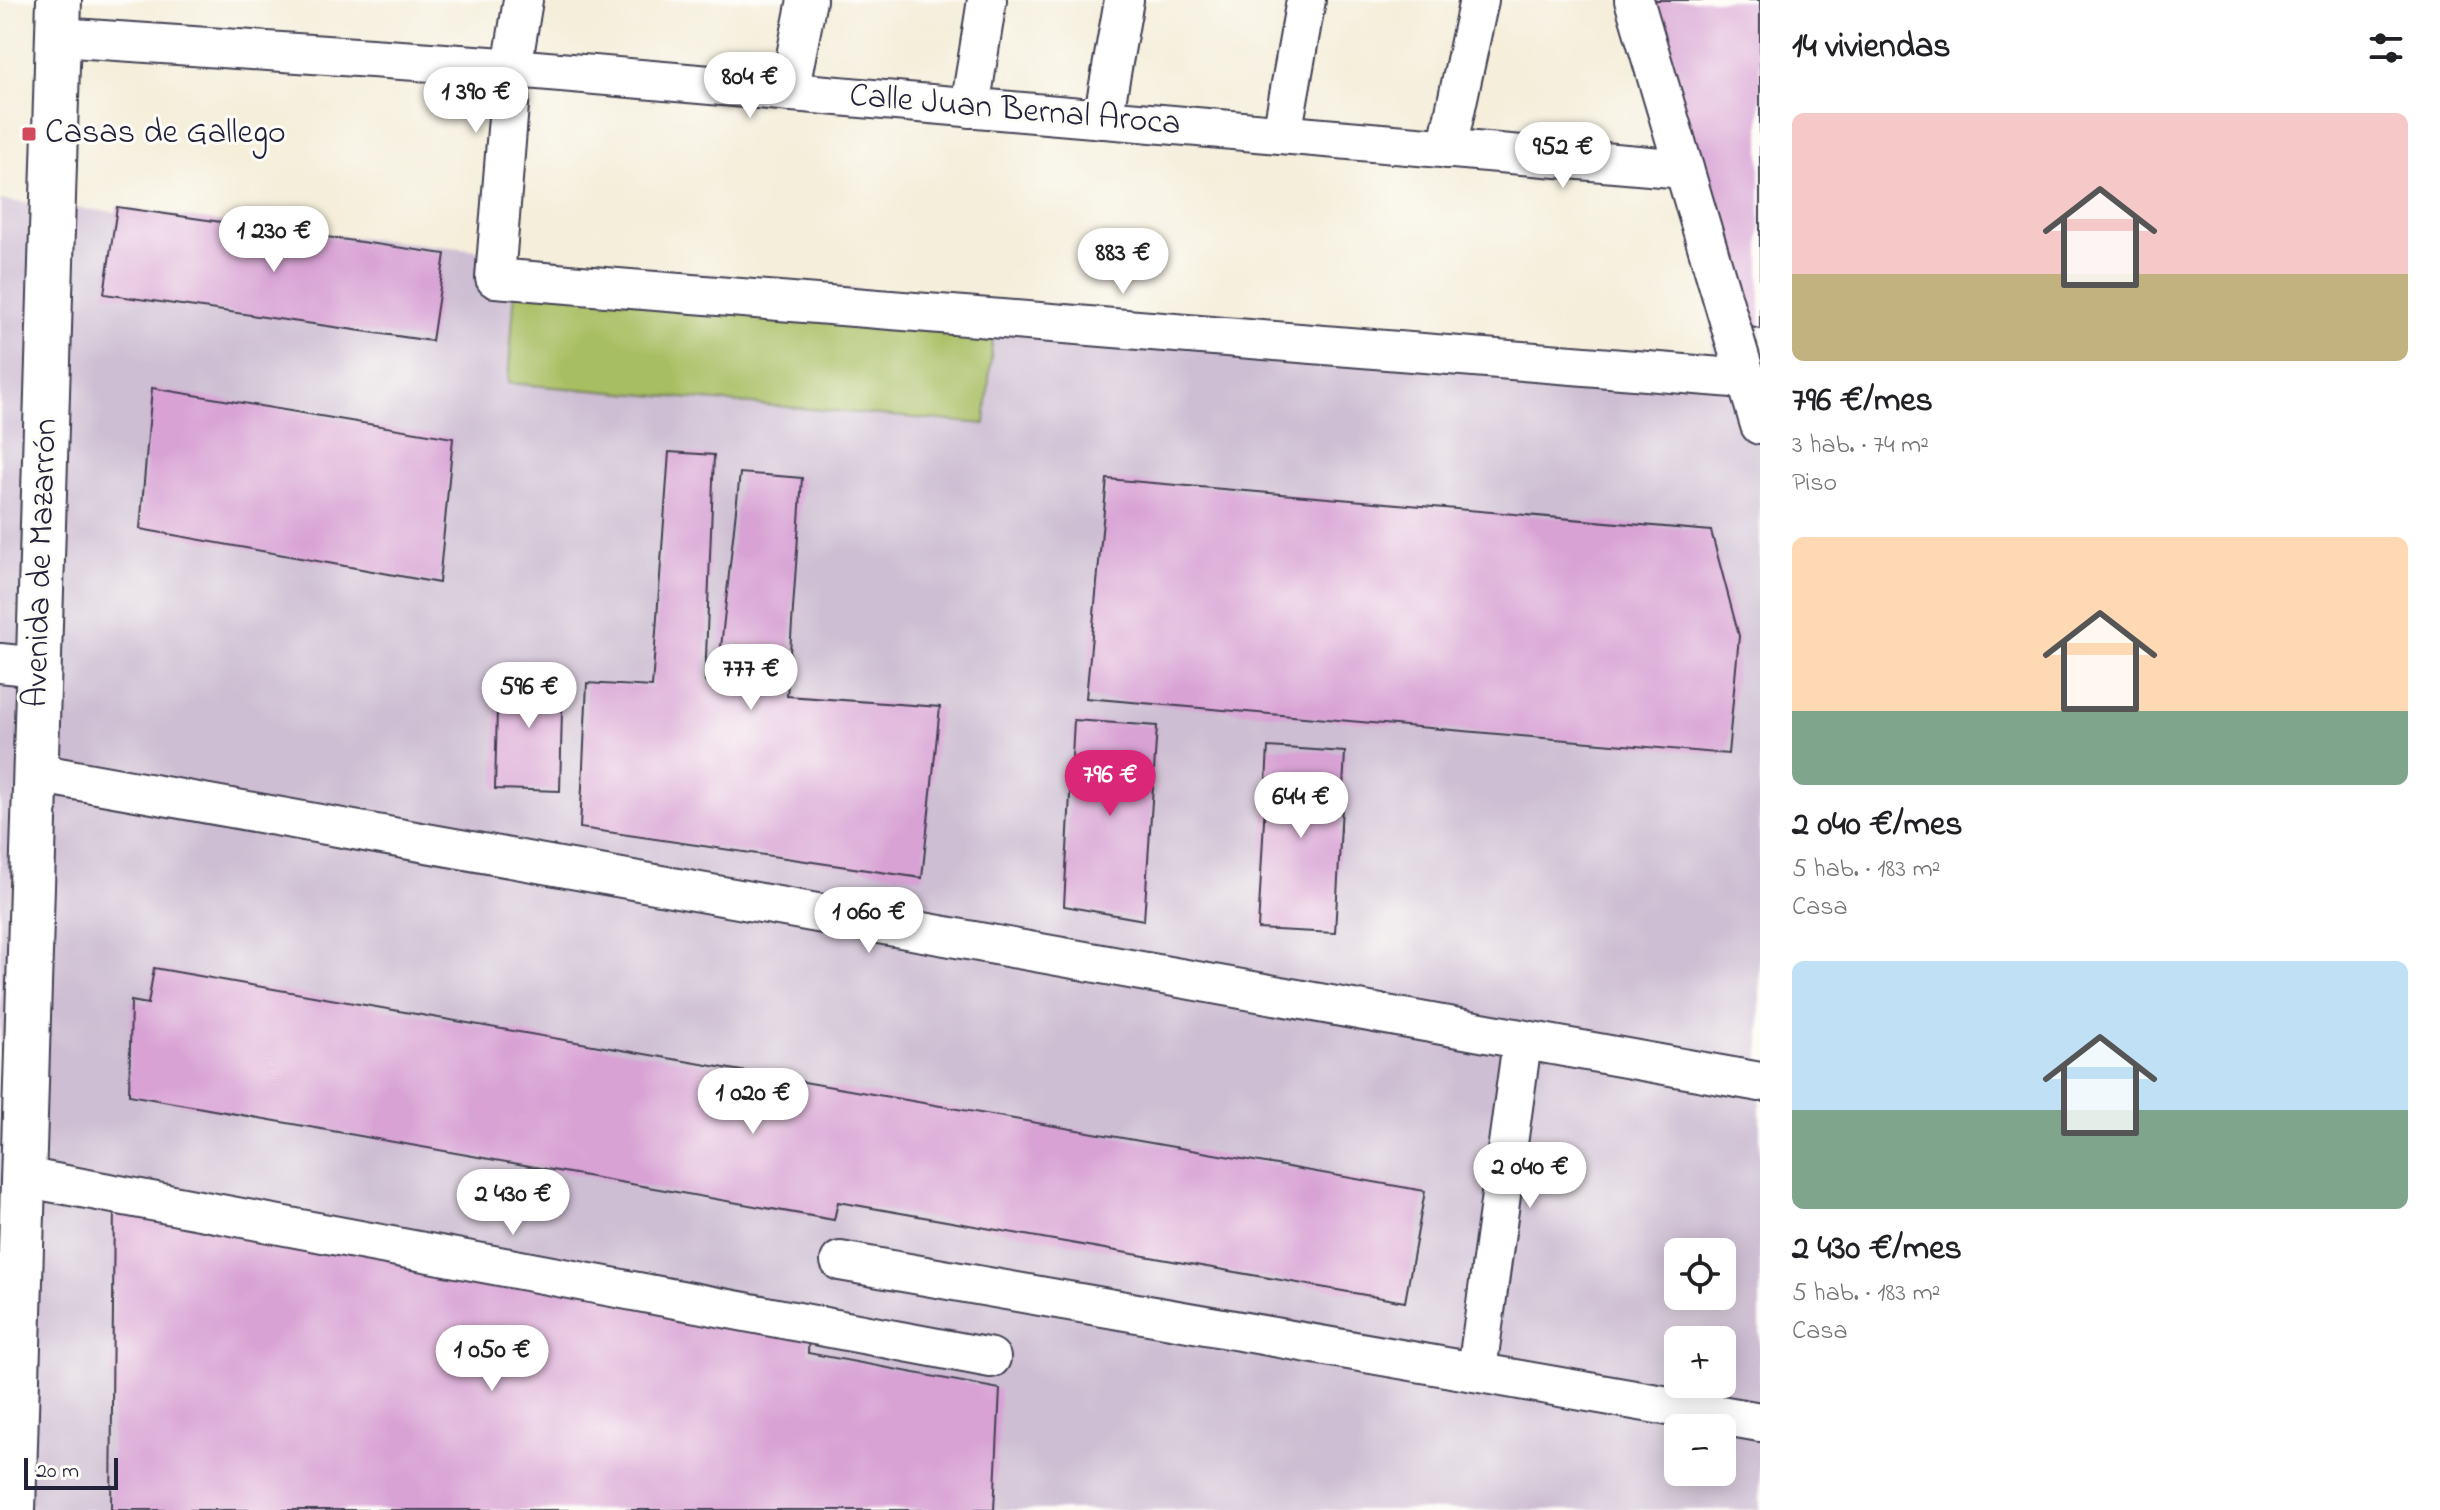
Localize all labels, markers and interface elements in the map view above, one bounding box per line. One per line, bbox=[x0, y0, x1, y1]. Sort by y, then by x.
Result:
text: 14 viviendas bbox=[1792, 23, 1951, 73]
icon: filters bbox=[2364, 26, 2408, 70]
pin: 804 € bbox=[694, 52, 806, 120]
text: 804 € bbox=[722, 59, 778, 97]
pin: 1 390 € bbox=[402, 67, 550, 135]
street label: Calle Juan Bernal Aroca bbox=[847, 72, 1183, 150]
text: 1 390 € bbox=[441, 74, 511, 112]
place label: Casas de Gallego bbox=[45, 109, 286, 159]
pin: 952 € bbox=[1507, 122, 1619, 190]
marker: Casas de Gallego bbox=[20, 125, 38, 143]
text: 952 € bbox=[1533, 129, 1593, 167]
icon: home bbox=[2028, 165, 2172, 309]
pin: 1 230 € bbox=[200, 206, 348, 274]
text: 1 230 € bbox=[237, 213, 311, 251]
pin: 883 € bbox=[1067, 228, 1179, 296]
text: 883 € bbox=[1096, 235, 1150, 273]
text: 796 €/mes bbox=[1792, 377, 1933, 427]
street label: Avenida de Mazarrón bbox=[12, 418, 72, 708]
text: 3 hab. · 74 m² bbox=[1792, 427, 1929, 465]
text: Piso bbox=[1792, 465, 1837, 503]
icon: home bbox=[2028, 589, 2172, 733]
pin: 777 € bbox=[695, 644, 807, 712]
text: 777 € bbox=[723, 651, 779, 689]
pin: 596 € bbox=[473, 662, 585, 730]
text: 596 € bbox=[500, 669, 558, 707]
pin: 796 € bbox=[1054, 750, 1166, 818]
text: 796 € bbox=[1083, 757, 1137, 795]
pin: 644 € bbox=[1245, 772, 1357, 840]
text: 644 € bbox=[1272, 779, 1330, 817]
text: 2 040 €/mes bbox=[1792, 801, 1962, 851]
text: 5 hab. · 183 m² bbox=[1792, 851, 1941, 889]
pin: 1 060 € bbox=[795, 887, 943, 955]
text: Casa bbox=[1792, 889, 1848, 927]
text: 1 060 € bbox=[832, 894, 906, 932]
icon: home bbox=[2028, 1013, 2172, 1157]
pin: 1 020 € bbox=[679, 1068, 827, 1136]
text: 1 020 € bbox=[716, 1075, 790, 1113]
pin: 2 040 € bbox=[1456, 1142, 1604, 1210]
text: 2 040 € bbox=[1491, 1149, 1569, 1187]
pin: 2 430 € bbox=[439, 1169, 587, 1237]
text: 2 430 € bbox=[475, 1176, 551, 1214]
text: 2 430 €/mes bbox=[1792, 1225, 1962, 1275]
map controls bbox=[1664, 1238, 1736, 1486]
button: locate bbox=[1664, 1238, 1736, 1310]
text: 5 hab. · 183 m² bbox=[1792, 1275, 1941, 1313]
text: Casa bbox=[1792, 1313, 1848, 1351]
pin: 1 050 € bbox=[418, 1325, 566, 1393]
button: + bbox=[1664, 1326, 1736, 1398]
text: 1 050 € bbox=[454, 1332, 530, 1370]
button: − bbox=[1664, 1414, 1736, 1486]
scale bar bbox=[24, 1454, 118, 1490]
text: 20 m bbox=[36, 1456, 79, 1488]

